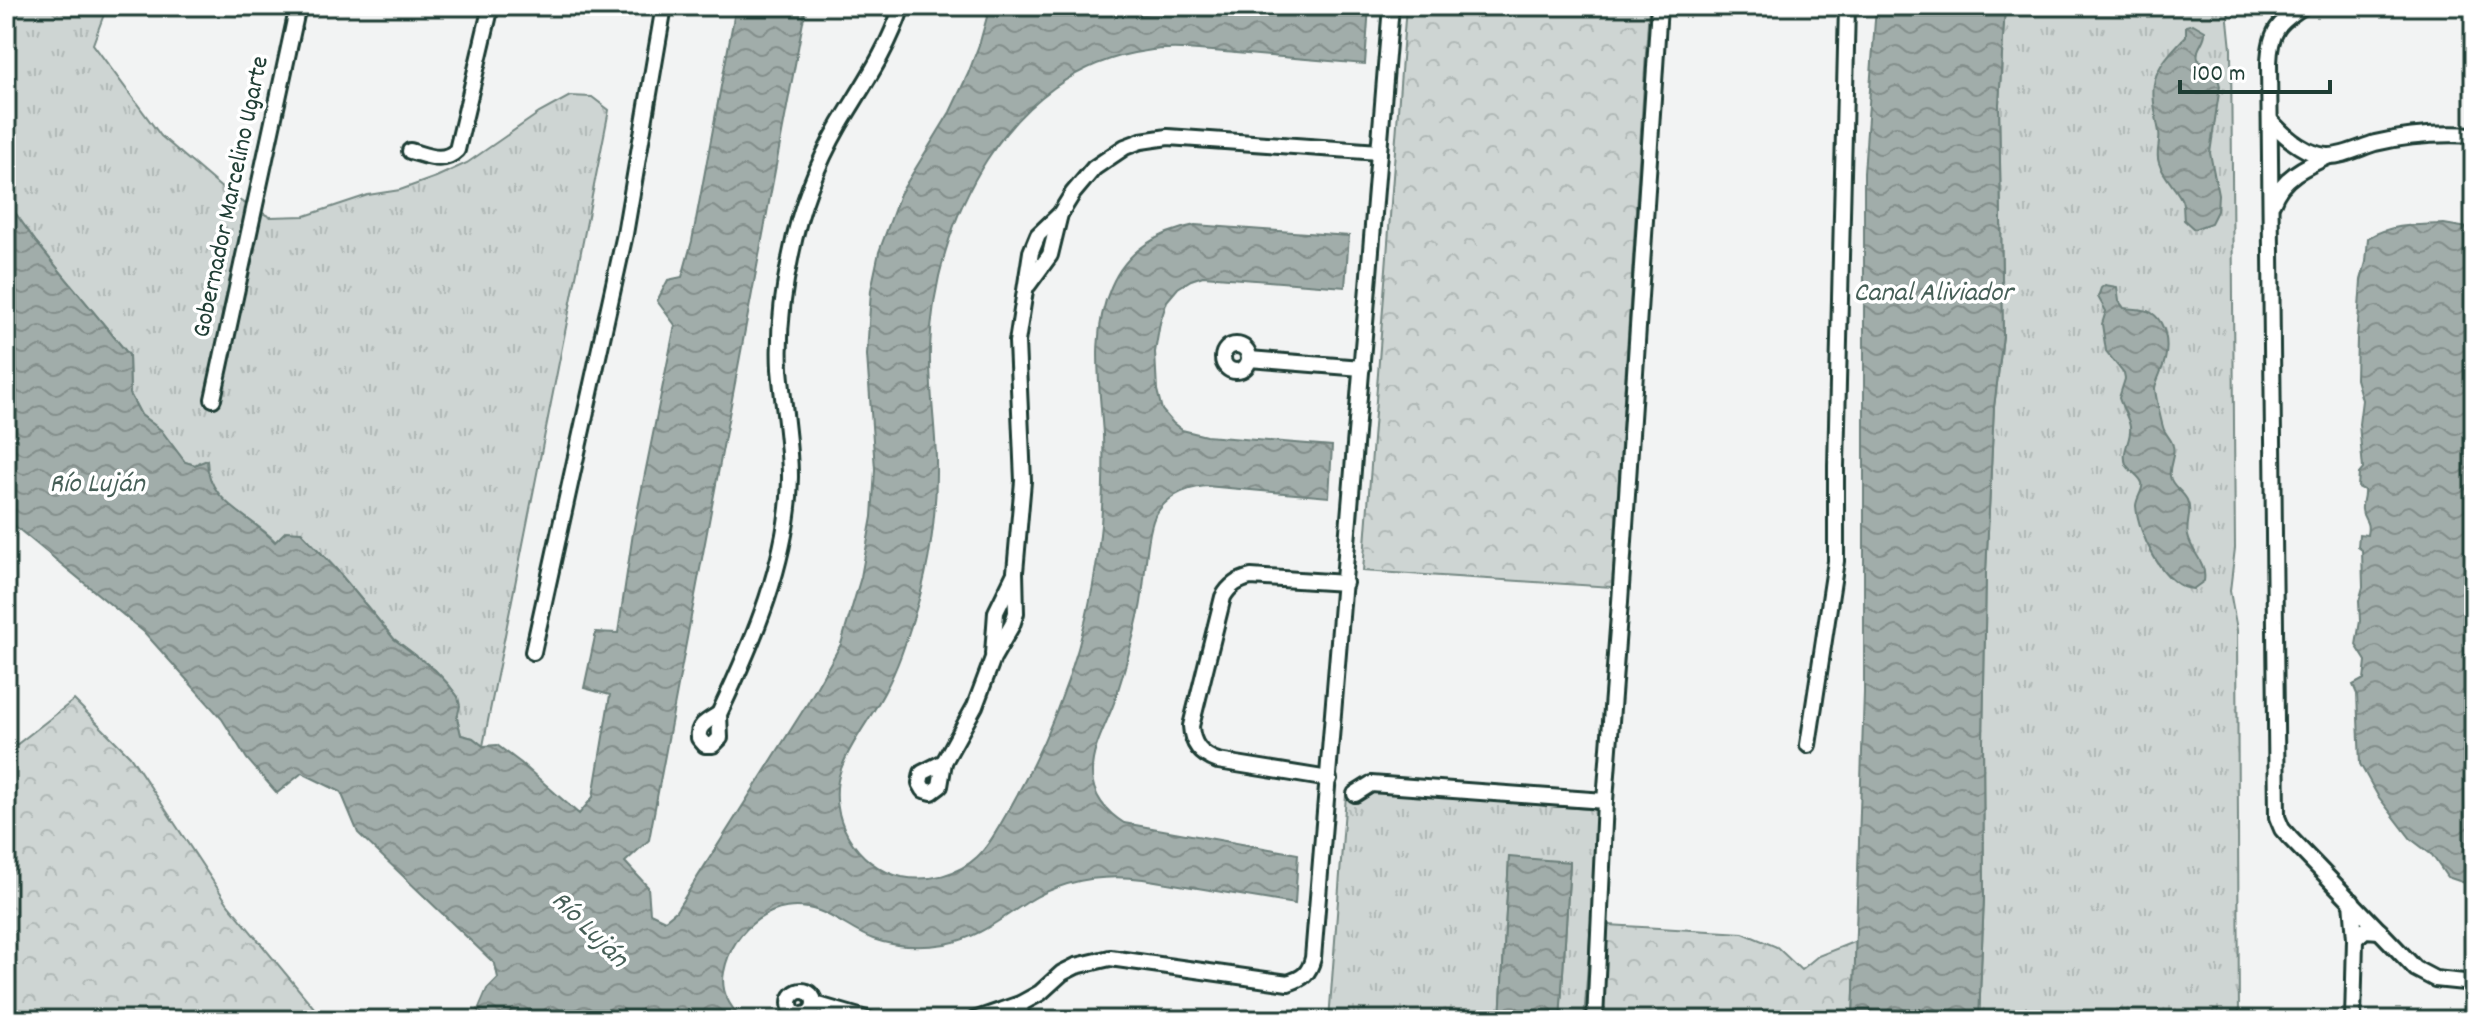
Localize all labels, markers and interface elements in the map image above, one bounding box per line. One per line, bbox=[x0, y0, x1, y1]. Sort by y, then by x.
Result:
scale bar bbox=[2180, 44, 2330, 94]
street label: Gobernador Marcelino Ugarte bbox=[184, 53, 280, 341]
text: 100 m bbox=[2192, 58, 2245, 92]
water label: Canal Aliviador bbox=[1853, 275, 2016, 315]
water label: Río Luján bbox=[49, 466, 146, 506]
water label: Río Luján bbox=[540, 883, 637, 980]

